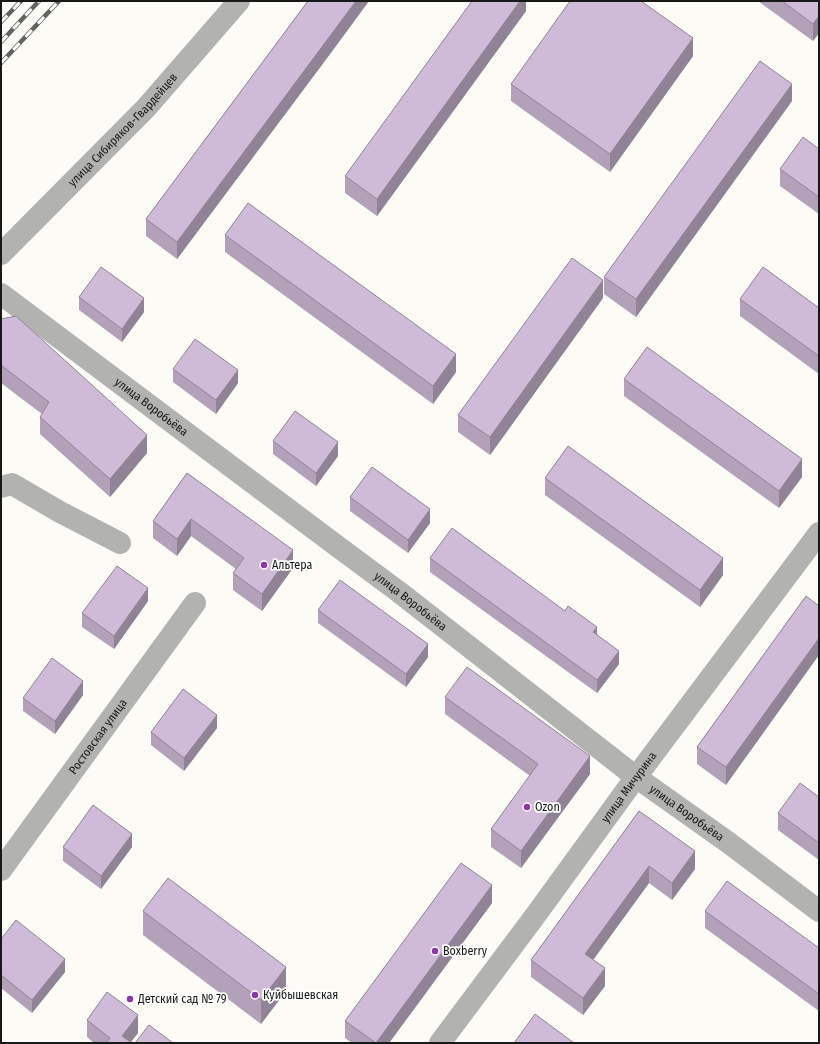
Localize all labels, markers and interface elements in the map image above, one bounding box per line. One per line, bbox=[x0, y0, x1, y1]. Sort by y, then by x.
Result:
street label: улица Сибиряков-Гвардейцев bbox=[65, 70, 180, 189]
street label: улица Воробьёва bbox=[112, 375, 191, 439]
place label: Альтера bbox=[272, 558, 312, 572]
marker: Альтера bbox=[259, 560, 269, 570]
street label: улица Воробьёва bbox=[371, 569, 450, 634]
street label: Ростовская улица bbox=[66, 696, 130, 777]
street label: улица Мичурина bbox=[598, 749, 660, 825]
street label: улица Воробьёва bbox=[647, 782, 727, 844]
place label: Ozon bbox=[535, 800, 560, 814]
marker: Ozon bbox=[522, 802, 532, 812]
place label: Boxberry bbox=[443, 944, 488, 958]
marker: Boxberry bbox=[430, 946, 440, 956]
place label: Куйбышевская bbox=[263, 988, 338, 1002]
marker: Куйбышевская bbox=[250, 990, 260, 1000]
place label: Детский сад № 79 bbox=[137, 992, 227, 1006]
marker: Детский сад № 79 bbox=[125, 994, 135, 1004]

